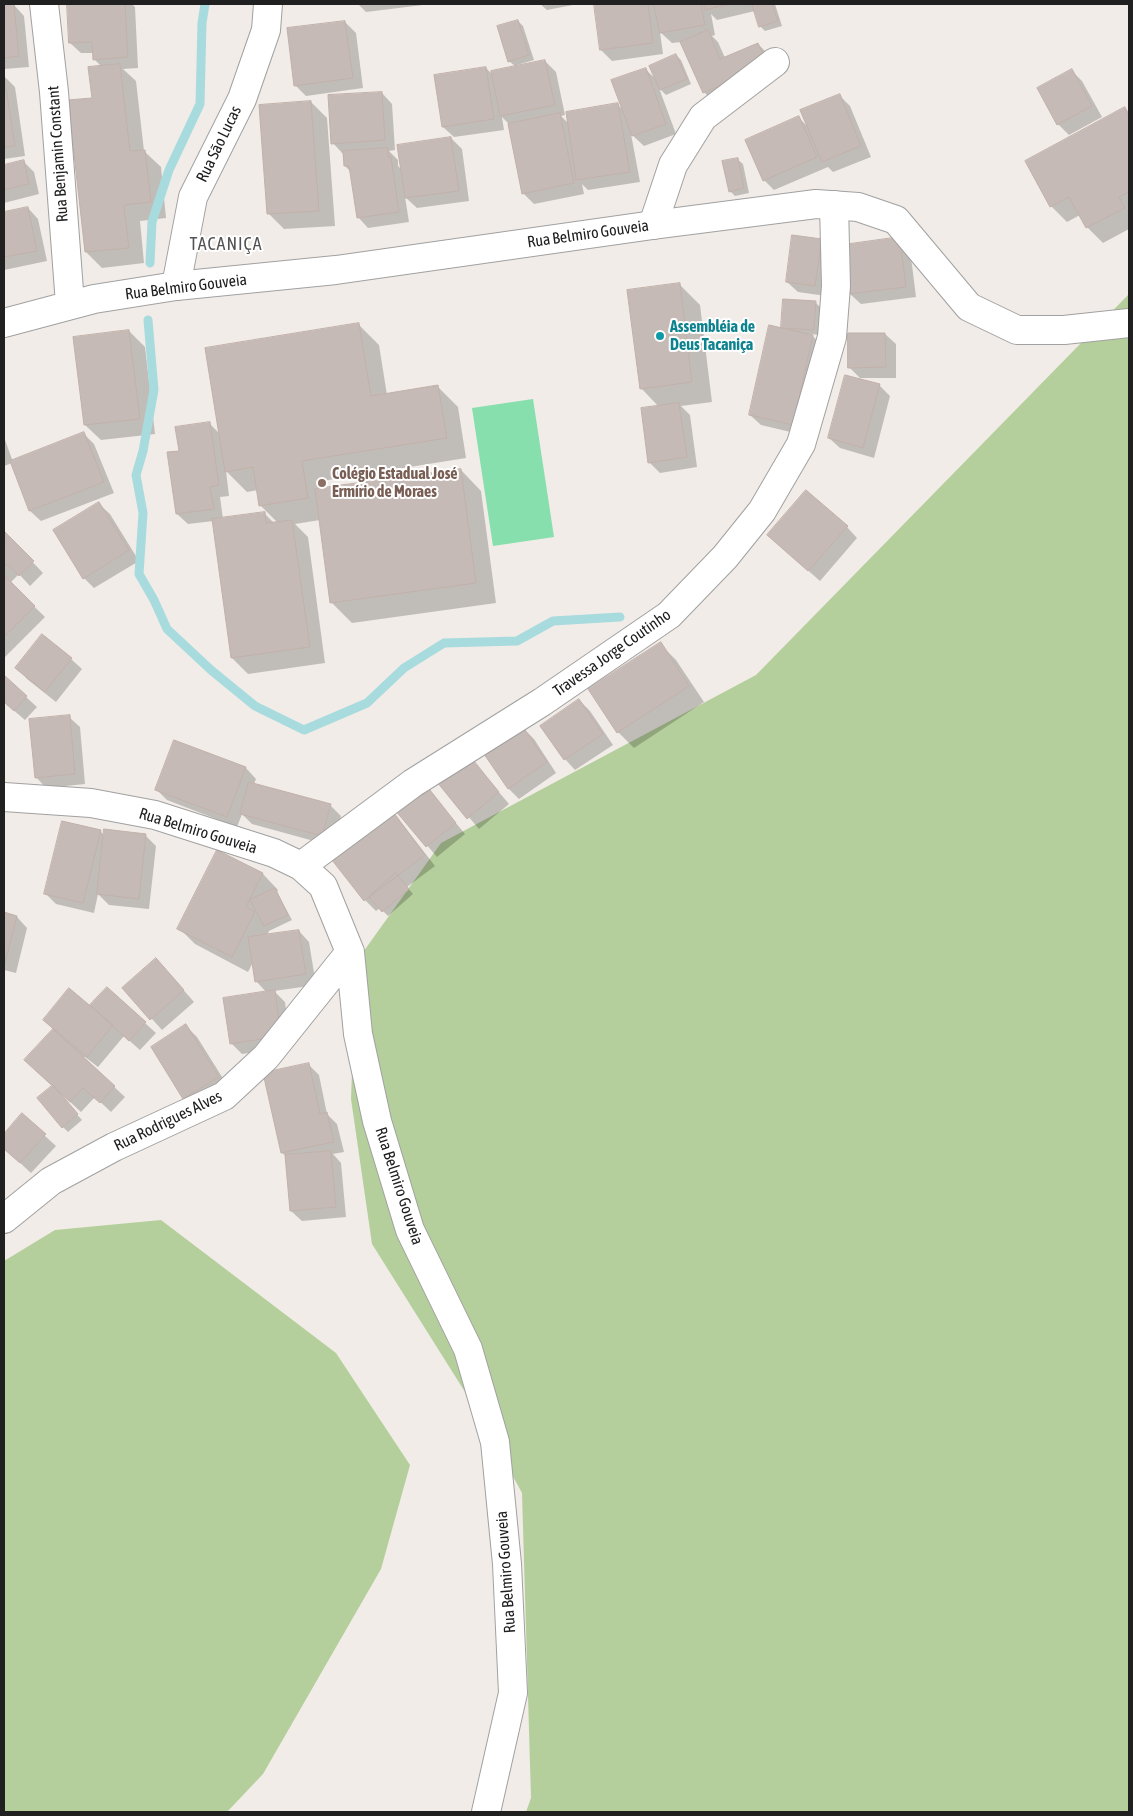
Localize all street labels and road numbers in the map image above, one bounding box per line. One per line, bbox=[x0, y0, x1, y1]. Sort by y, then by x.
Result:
street label: Rua Benjamin Constant bbox=[44, 85, 72, 223]
street label: Rua São Lucas bbox=[192, 103, 246, 185]
street label: Rua Belmiro Gouveia bbox=[526, 216, 650, 252]
street label: Rua Belmiro Gouveia bbox=[124, 270, 248, 304]
street label: Travessa Jorge Coutinho bbox=[549, 605, 675, 701]
street label: Rua Belmiro Gouveia bbox=[137, 804, 259, 858]
street label: Rua Rodrigues Alves bbox=[111, 1087, 225, 1155]
street label: Rua Belmiro Gouveia bbox=[371, 1125, 427, 1247]
street label: Rua Belmiro Gouveia bbox=[492, 1510, 520, 1634]

